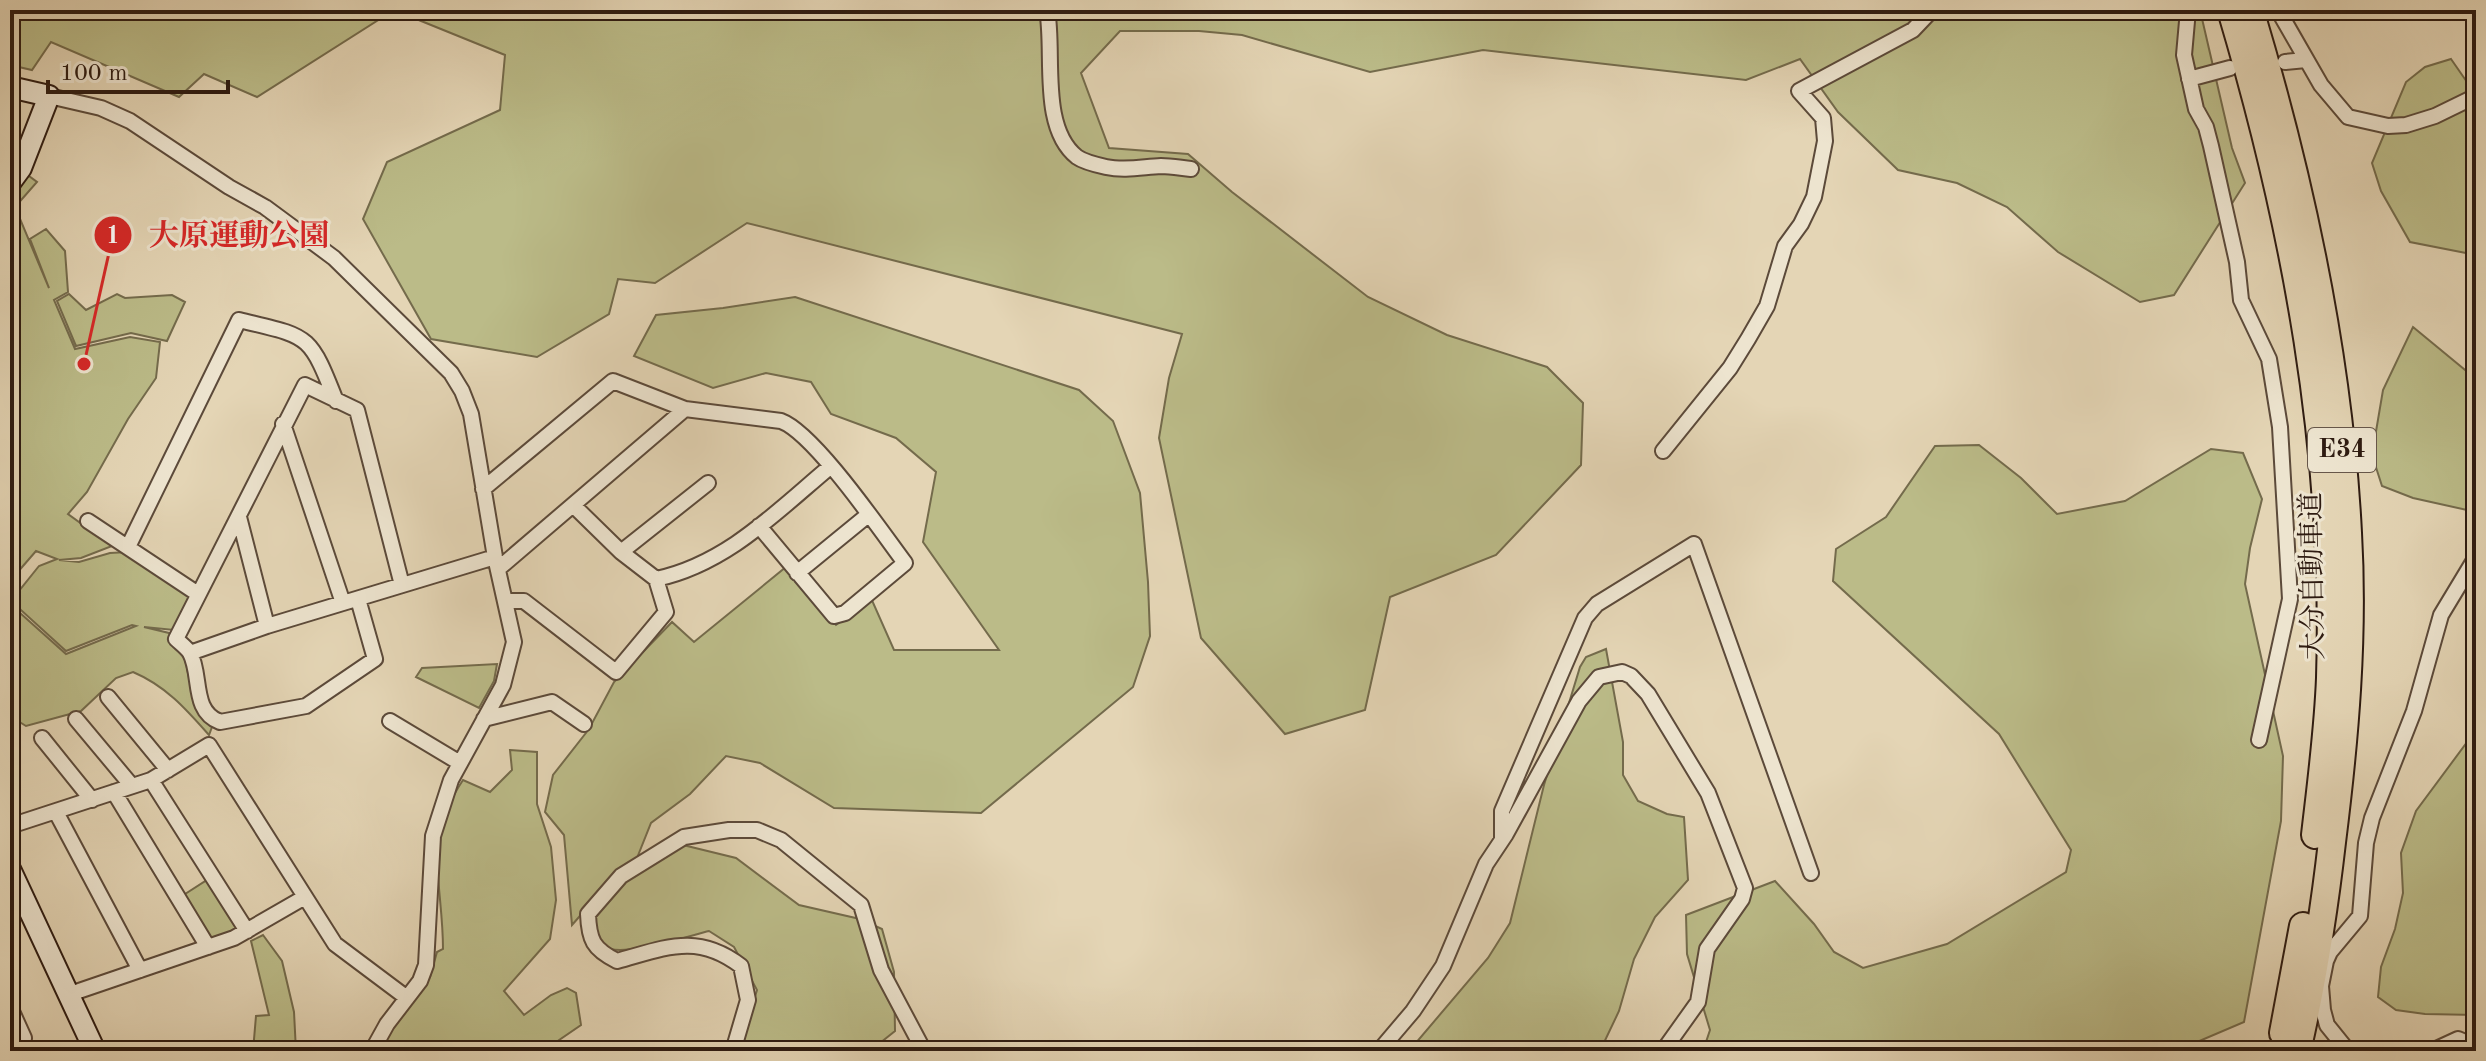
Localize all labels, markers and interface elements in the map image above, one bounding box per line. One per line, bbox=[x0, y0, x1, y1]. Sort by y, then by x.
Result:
scale bar bbox=[48, 44, 228, 94]
text: 100 m bbox=[60, 62, 128, 86]
callout: 大原運動公園 bbox=[93, 208, 345, 262]
text: 大原運動公園 bbox=[149, 219, 329, 252]
text: 1 bbox=[106, 225, 120, 249]
road number: E34 bbox=[2308, 428, 2376, 472]
street label: 大分自動車道 bbox=[2296, 492, 2329, 660]

